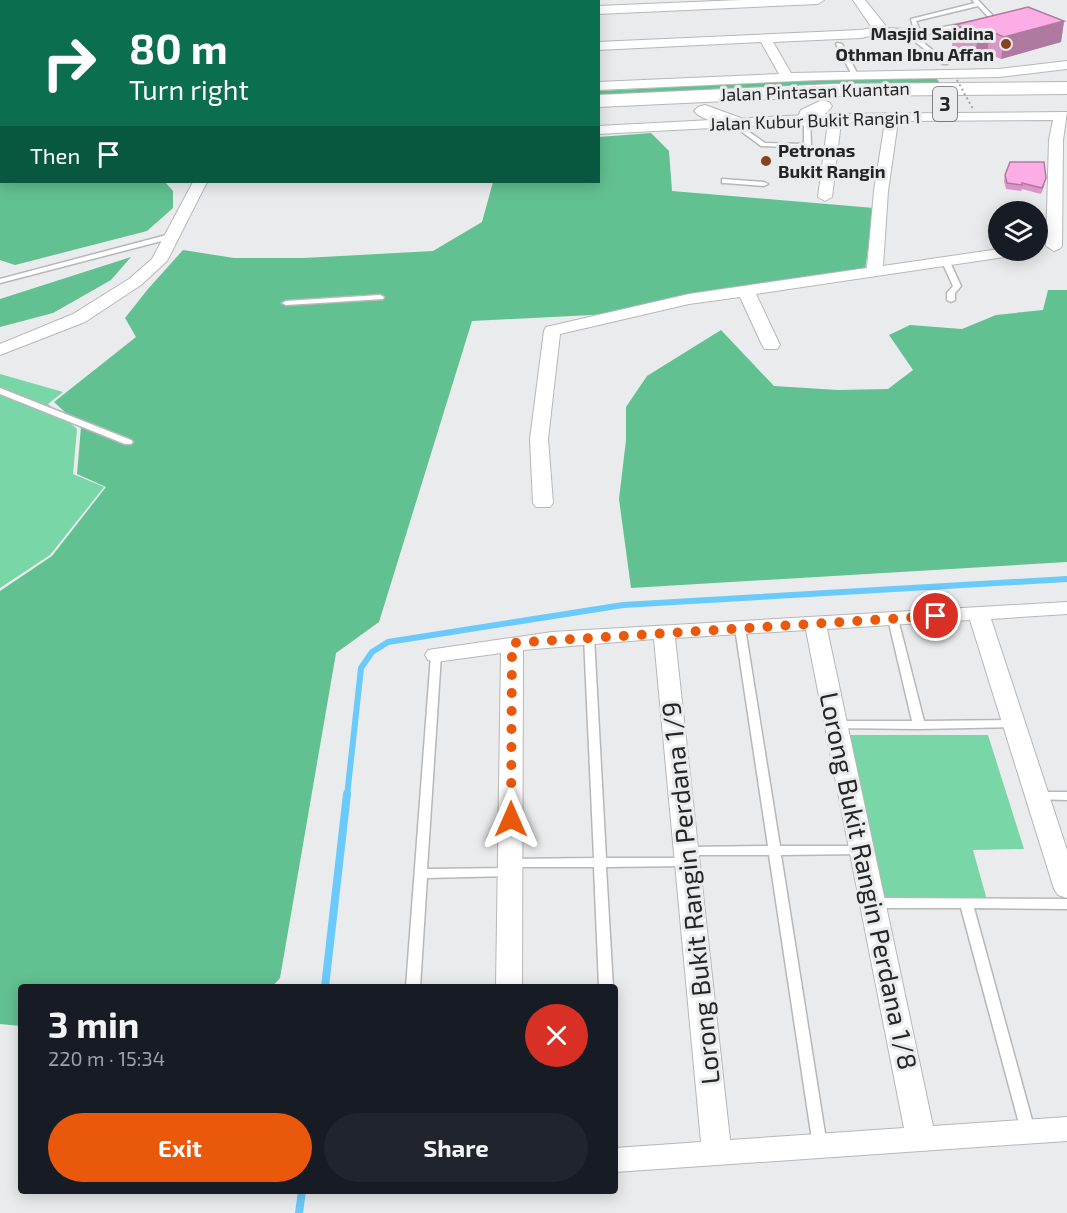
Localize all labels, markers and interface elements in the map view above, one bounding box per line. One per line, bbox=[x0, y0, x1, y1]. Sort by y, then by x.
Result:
text: 80 m bbox=[129, 22, 228, 72]
place label: Masjid Saidina Othman Ibnu Affan bbox=[835, 22, 994, 65]
icon: right bbox=[30, 24, 108, 102]
marker: Masjid Saidina Othman Ibnu Affan bbox=[999, 37, 1013, 51]
text: Turn right bbox=[129, 73, 249, 105]
street label: Jalan Pintasan Kuantan bbox=[720, 77, 910, 105]
road number: 3 bbox=[933, 87, 957, 121]
street label: Jalan Kubur Bukit Rangin 1 bbox=[709, 105, 921, 135]
icon: arrive bbox=[92, 138, 125, 171]
place label: Petronas Bukit Rangin bbox=[778, 139, 885, 182]
text: Then bbox=[30, 142, 80, 168]
marker: Petronas Bukit Rangin bbox=[759, 154, 773, 168]
map controls bbox=[988, 201, 1048, 261]
button: layers bbox=[988, 201, 1048, 261]
pin bbox=[910, 590, 961, 641]
icon: arrive bbox=[919, 599, 952, 632]
street label: Lorong Bukit Rangin Perdana 1/8 bbox=[814, 689, 925, 1072]
street label: Lorong Bukit Rangin Perdana 1/9 bbox=[654, 700, 725, 1086]
position arrow bbox=[479, 787, 543, 851]
text: 3 min bbox=[48, 1002, 139, 1045]
button: close bbox=[525, 1004, 588, 1067]
text: 220 m · 15:34 bbox=[48, 1046, 165, 1070]
button: Exit bbox=[48, 1113, 312, 1182]
button: Share bbox=[324, 1113, 588, 1182]

